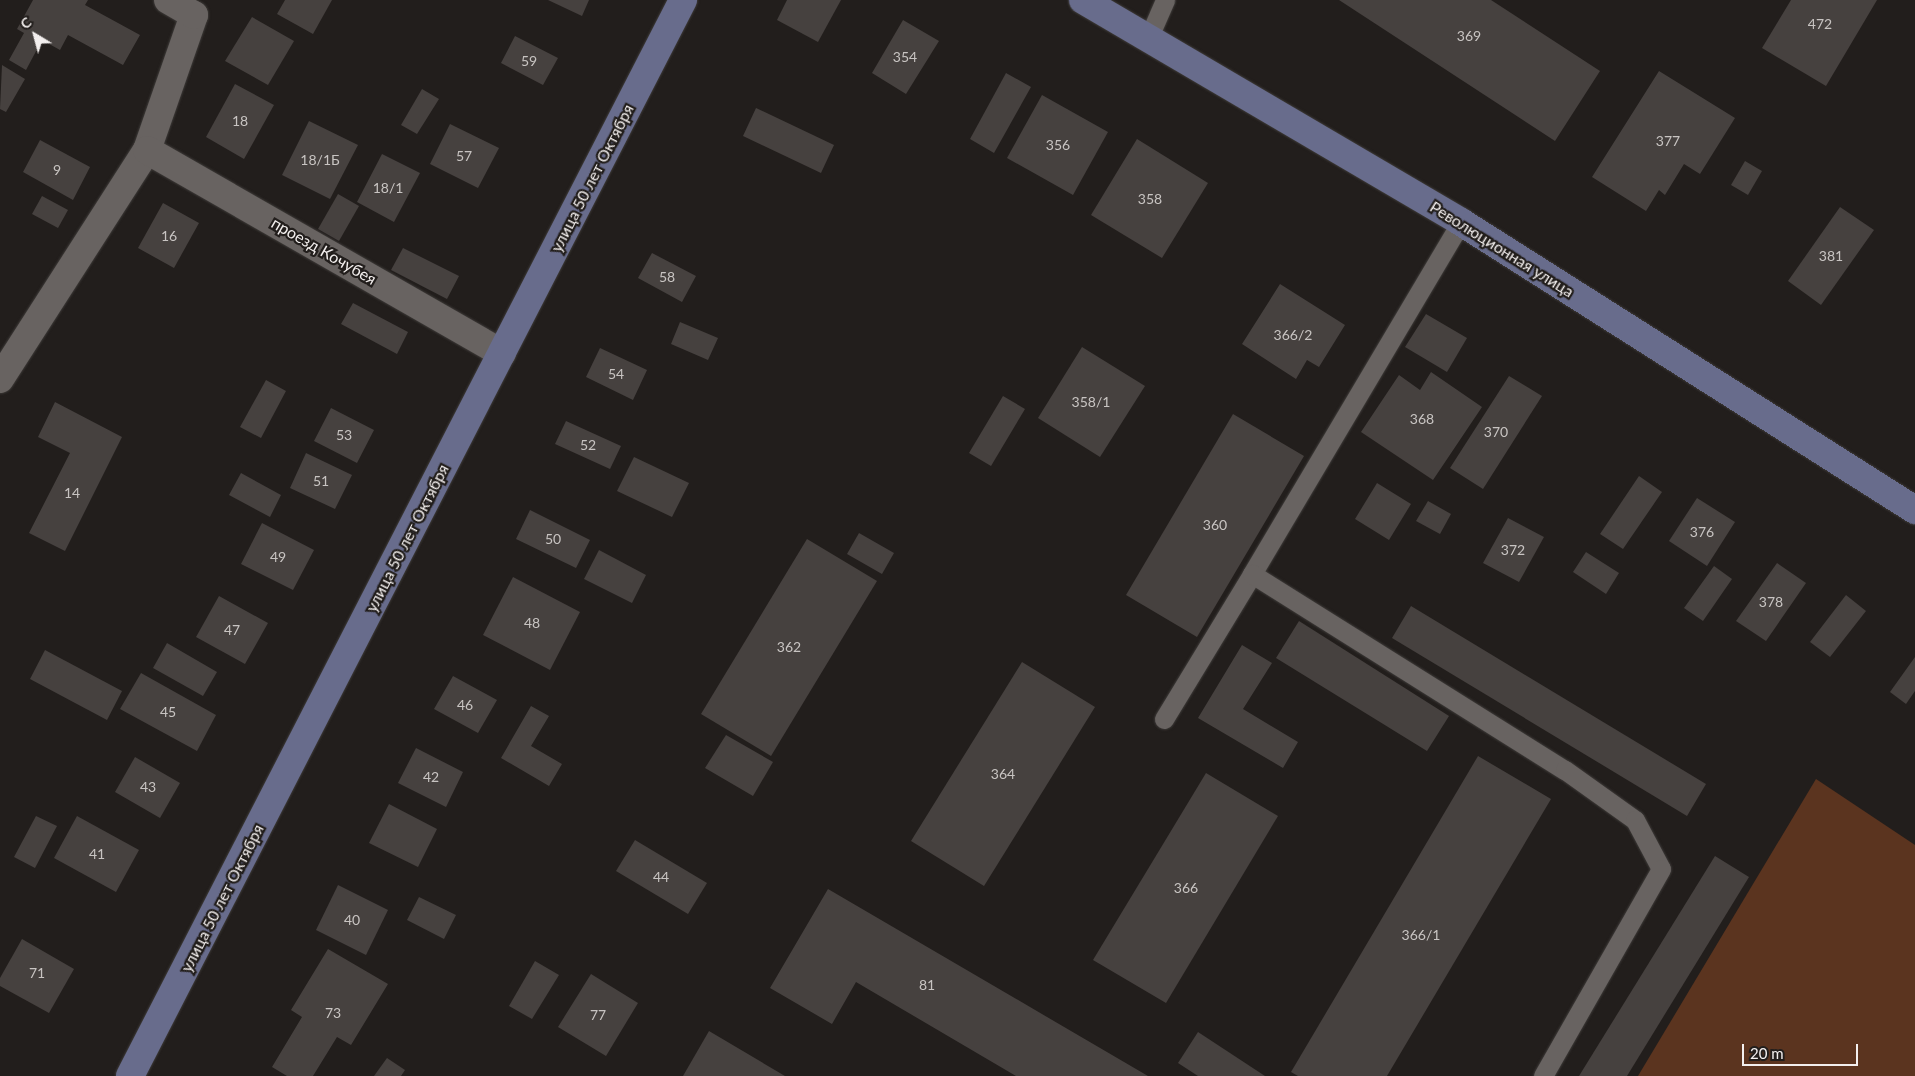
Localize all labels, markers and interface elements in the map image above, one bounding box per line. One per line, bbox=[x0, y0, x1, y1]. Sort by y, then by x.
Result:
north arrow bbox=[10, 10, 60, 60]
text: С bbox=[17, 13, 34, 32]
house number: 472 bbox=[1808, 16, 1832, 32]
house number: 369 bbox=[1457, 28, 1481, 44]
house number: 354 bbox=[893, 49, 917, 65]
house number: 59 bbox=[521, 53, 537, 69]
street label: улица 50 лет Октября bbox=[546, 101, 638, 255]
house number: 18 bbox=[232, 113, 248, 129]
house number: 377 bbox=[1656, 133, 1680, 149]
house number: 356 bbox=[1046, 137, 1070, 153]
house number: 57 bbox=[456, 148, 472, 164]
house number: 18/1Б bbox=[300, 152, 340, 168]
house number: 9 bbox=[53, 162, 61, 178]
house number: 18/1 bbox=[373, 180, 403, 196]
house number: 358 bbox=[1138, 191, 1162, 207]
street label: Революционная улица bbox=[1427, 197, 1577, 301]
street label: проезд Кочубея bbox=[268, 213, 380, 289]
house number: 16 bbox=[161, 228, 177, 244]
house number: 381 bbox=[1819, 248, 1843, 264]
house number: 58 bbox=[659, 269, 675, 285]
house number: 366/2 bbox=[1274, 327, 1312, 343]
house number: 54 bbox=[608, 366, 624, 382]
house number: 358/1 bbox=[1072, 394, 1110, 410]
house number: 368 bbox=[1410, 411, 1434, 427]
house number: 370 bbox=[1484, 424, 1508, 440]
house number: 53 bbox=[336, 427, 352, 443]
house number: 52 bbox=[580, 437, 596, 453]
street label: улица 50 лет Октября bbox=[361, 461, 453, 615]
house number: 51 bbox=[313, 473, 329, 489]
house number: 14 bbox=[64, 485, 80, 501]
house number: 360 bbox=[1203, 517, 1227, 533]
house number: 376 bbox=[1690, 524, 1714, 540]
house number: 50 bbox=[545, 531, 561, 547]
house number: 372 bbox=[1501, 542, 1525, 558]
house number: 49 bbox=[270, 549, 286, 565]
house number: 378 bbox=[1759, 594, 1783, 610]
house number: 48 bbox=[524, 615, 540, 631]
house number: 47 bbox=[224, 622, 240, 638]
house number: 362 bbox=[777, 639, 801, 655]
house number: 46 bbox=[457, 697, 473, 713]
house number: 45 bbox=[160, 704, 176, 720]
house number: 364 bbox=[991, 766, 1015, 782]
house number: 42 bbox=[423, 769, 439, 785]
house number: 43 bbox=[140, 779, 156, 795]
street label: улица 50 лет Октября bbox=[176, 821, 268, 975]
house number: 41 bbox=[89, 846, 105, 862]
house number: 44 bbox=[653, 869, 669, 885]
house number: 366 bbox=[1174, 880, 1198, 896]
house number: 40 bbox=[344, 912, 360, 928]
house number: 366/1 bbox=[1402, 927, 1440, 943]
house number: 71 bbox=[29, 965, 45, 981]
house number: 81 bbox=[919, 977, 935, 993]
house number: 73 bbox=[325, 1005, 341, 1021]
house number: 77 bbox=[590, 1007, 606, 1023]
scale bar bbox=[1745, 1034, 1861, 1066]
text: 20 m bbox=[1750, 1044, 1784, 1062]

